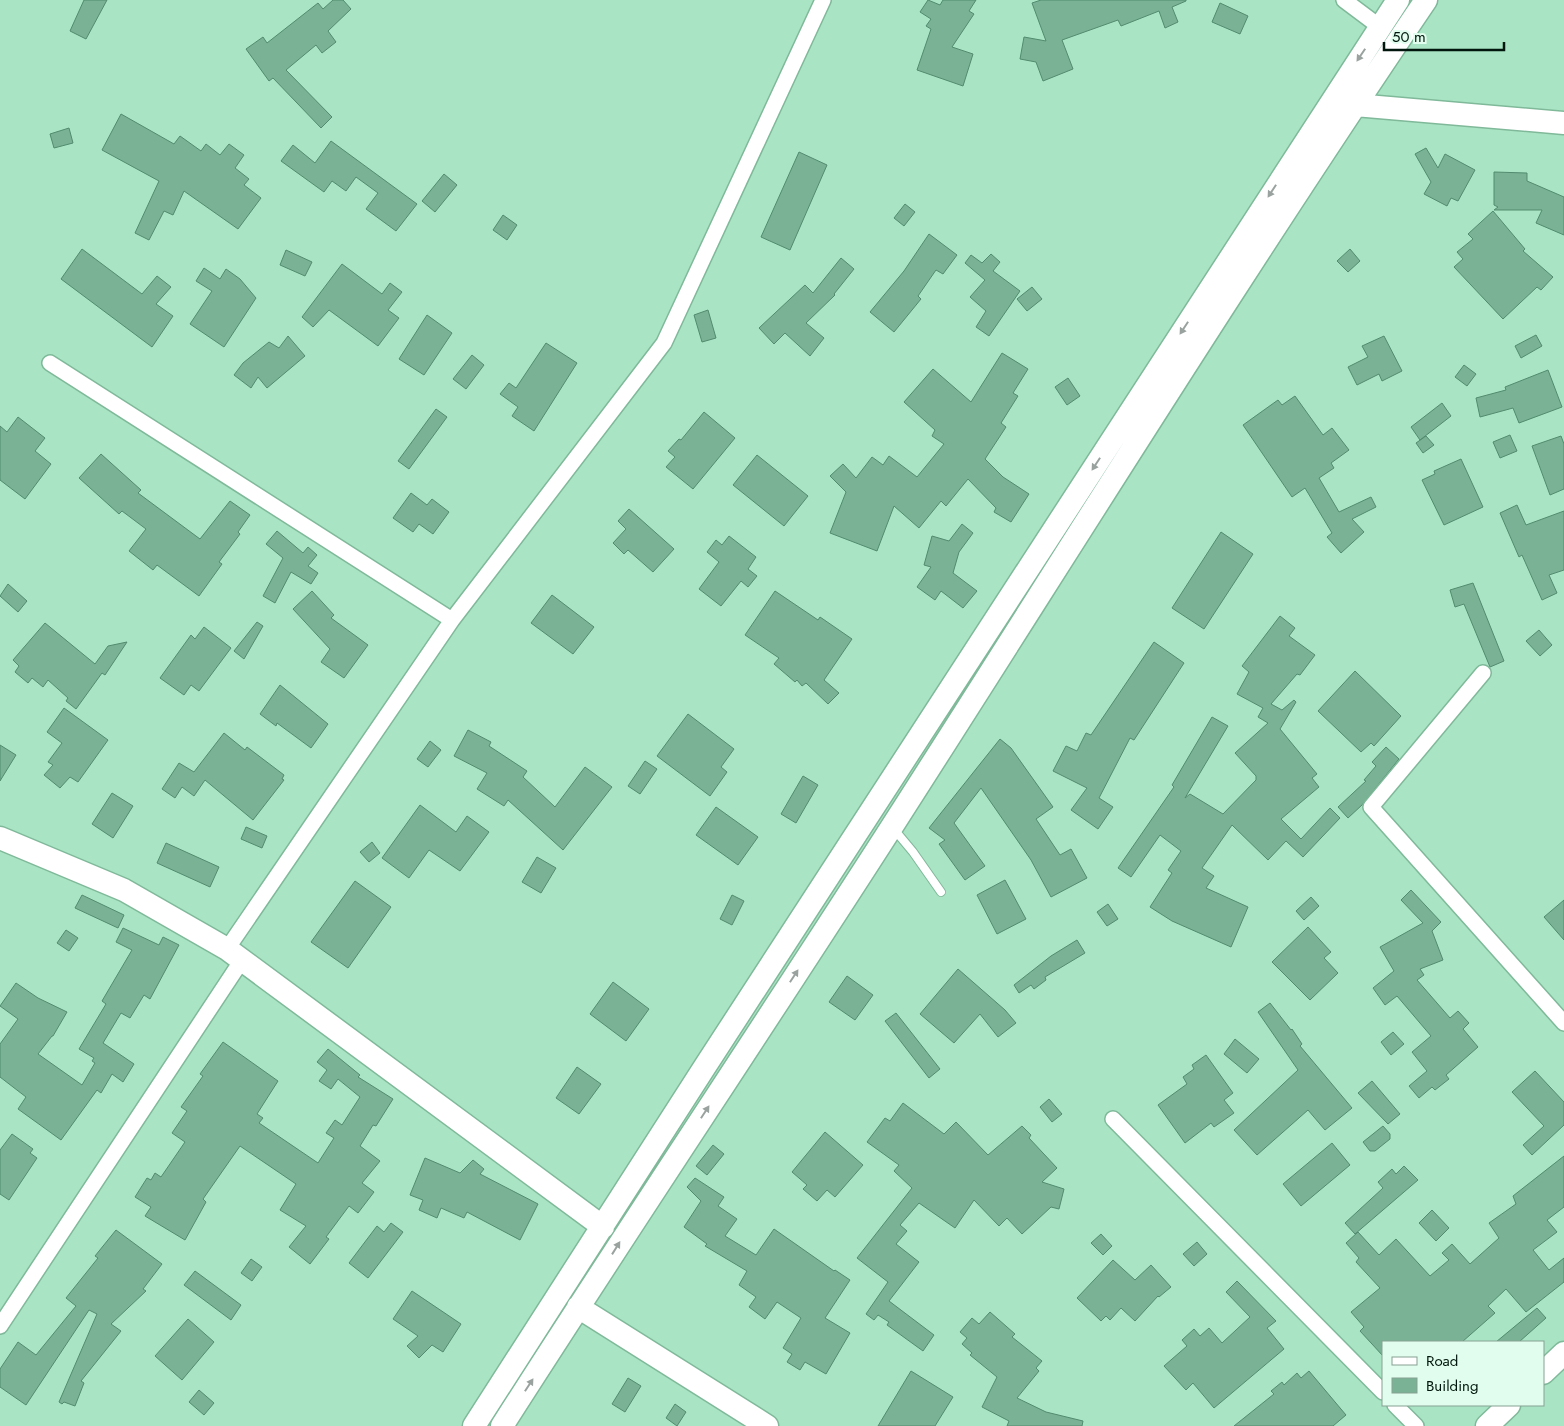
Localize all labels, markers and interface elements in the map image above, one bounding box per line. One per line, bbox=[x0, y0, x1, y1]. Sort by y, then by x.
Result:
scale bar bbox=[1384, 20, 1504, 52]
text: 50 m bbox=[1392, 26, 1426, 48]
one-way arrow bbox=[1356, 48, 1366, 62]
one-way arrow bbox=[1268, 185, 1277, 198]
one-way arrow bbox=[1180, 321, 1189, 334]
one-way arrow bbox=[1091, 458, 1101, 471]
one-way arrow bbox=[789, 969, 798, 982]
one-way arrow bbox=[700, 1105, 709, 1118]
one-way arrow bbox=[611, 1241, 621, 1254]
legend bbox=[1382, 1341, 1544, 1406]
text: Road bbox=[1426, 1350, 1458, 1372]
text: Building bbox=[1426, 1375, 1478, 1397]
one-way arrow bbox=[524, 1378, 533, 1392]

